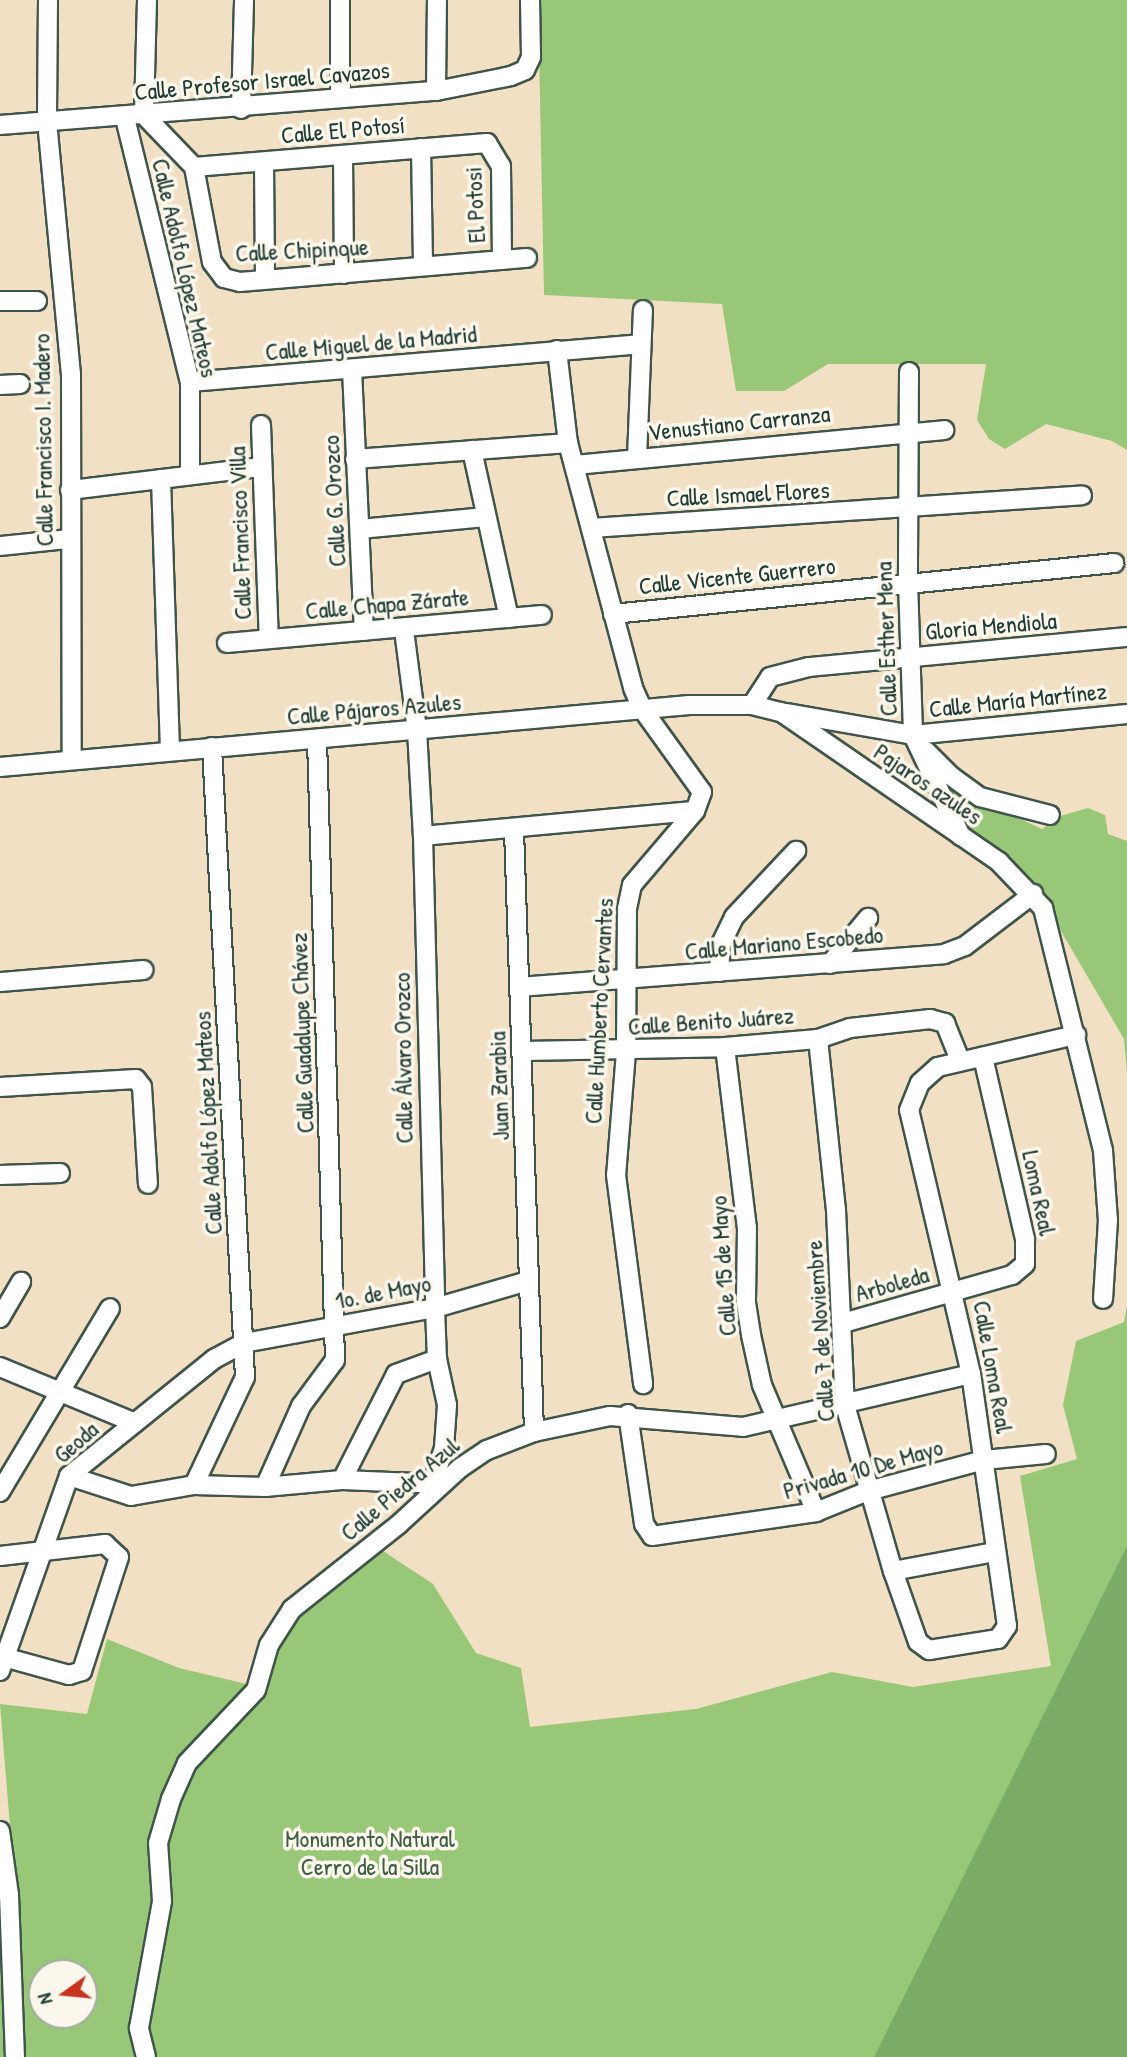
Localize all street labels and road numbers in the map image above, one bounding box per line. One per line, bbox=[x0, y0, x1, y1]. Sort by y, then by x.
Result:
street label: Calle Profesor Israel Cavazos bbox=[133, 55, 391, 107]
street label: Calle El Potosí bbox=[280, 110, 406, 150]
street label: Calle Adolfo López Mateos bbox=[146, 156, 224, 380]
street label: El Potosi bbox=[459, 166, 491, 244]
street label: Calle Chipinque bbox=[235, 232, 369, 268]
street label: Calle Miguel de la Madrid bbox=[264, 319, 478, 367]
street label: Calle Francisco I. Madero bbox=[27, 333, 59, 547]
street label: Venustiano Carranza bbox=[647, 399, 831, 447]
street label: Calle G. Orozco bbox=[316, 435, 352, 567]
street label: Calle Francisco Villa bbox=[223, 446, 257, 620]
street label: Calle Ismael Flores bbox=[666, 475, 830, 513]
street label: Calle Vicente Guerrero bbox=[637, 551, 837, 601]
street label: Calle Esther Mena bbox=[869, 561, 903, 717]
street label: Calle Chapa Zárate bbox=[304, 583, 470, 625]
street label: Gloria Mendiola bbox=[924, 606, 1058, 646]
street label: Calle María Martínez bbox=[928, 676, 1108, 724]
street label: Calle Pájaros Azules bbox=[286, 687, 462, 731]
street label: Pajaros azules bbox=[868, 737, 988, 831]
street label: Calle Humberto Cervantes bbox=[579, 897, 619, 1125]
street label: Calle Mariano Escobedo bbox=[684, 920, 884, 966]
street label: Calle Guadalupe Chávez bbox=[284, 932, 320, 1134]
street label: Calle Álvaro Orozco bbox=[387, 972, 419, 1144]
street label: Calle Benito Juárez bbox=[627, 1001, 795, 1041]
street label: Calle Adolfo López Mateos bbox=[188, 1011, 228, 1235]
street label: Juan Zarabia bbox=[483, 1031, 515, 1141]
street label: Loma Real bbox=[1016, 1148, 1062, 1238]
street label: Calle 15 de Mayo bbox=[704, 1195, 742, 1337]
street label: Calle 7 de Noviembre bbox=[799, 1239, 841, 1423]
street label: Arboleda bbox=[852, 1260, 932, 1308]
street label: 1o. de Mayo bbox=[333, 1269, 433, 1315]
street label: Calle Loma Real bbox=[967, 1298, 1019, 1436]
street label: Geoda bbox=[48, 1415, 104, 1469]
street label: Calle Piedra Azul bbox=[335, 1431, 465, 1547]
street label: Privada 10 De Mayo bbox=[780, 1432, 946, 1506]

